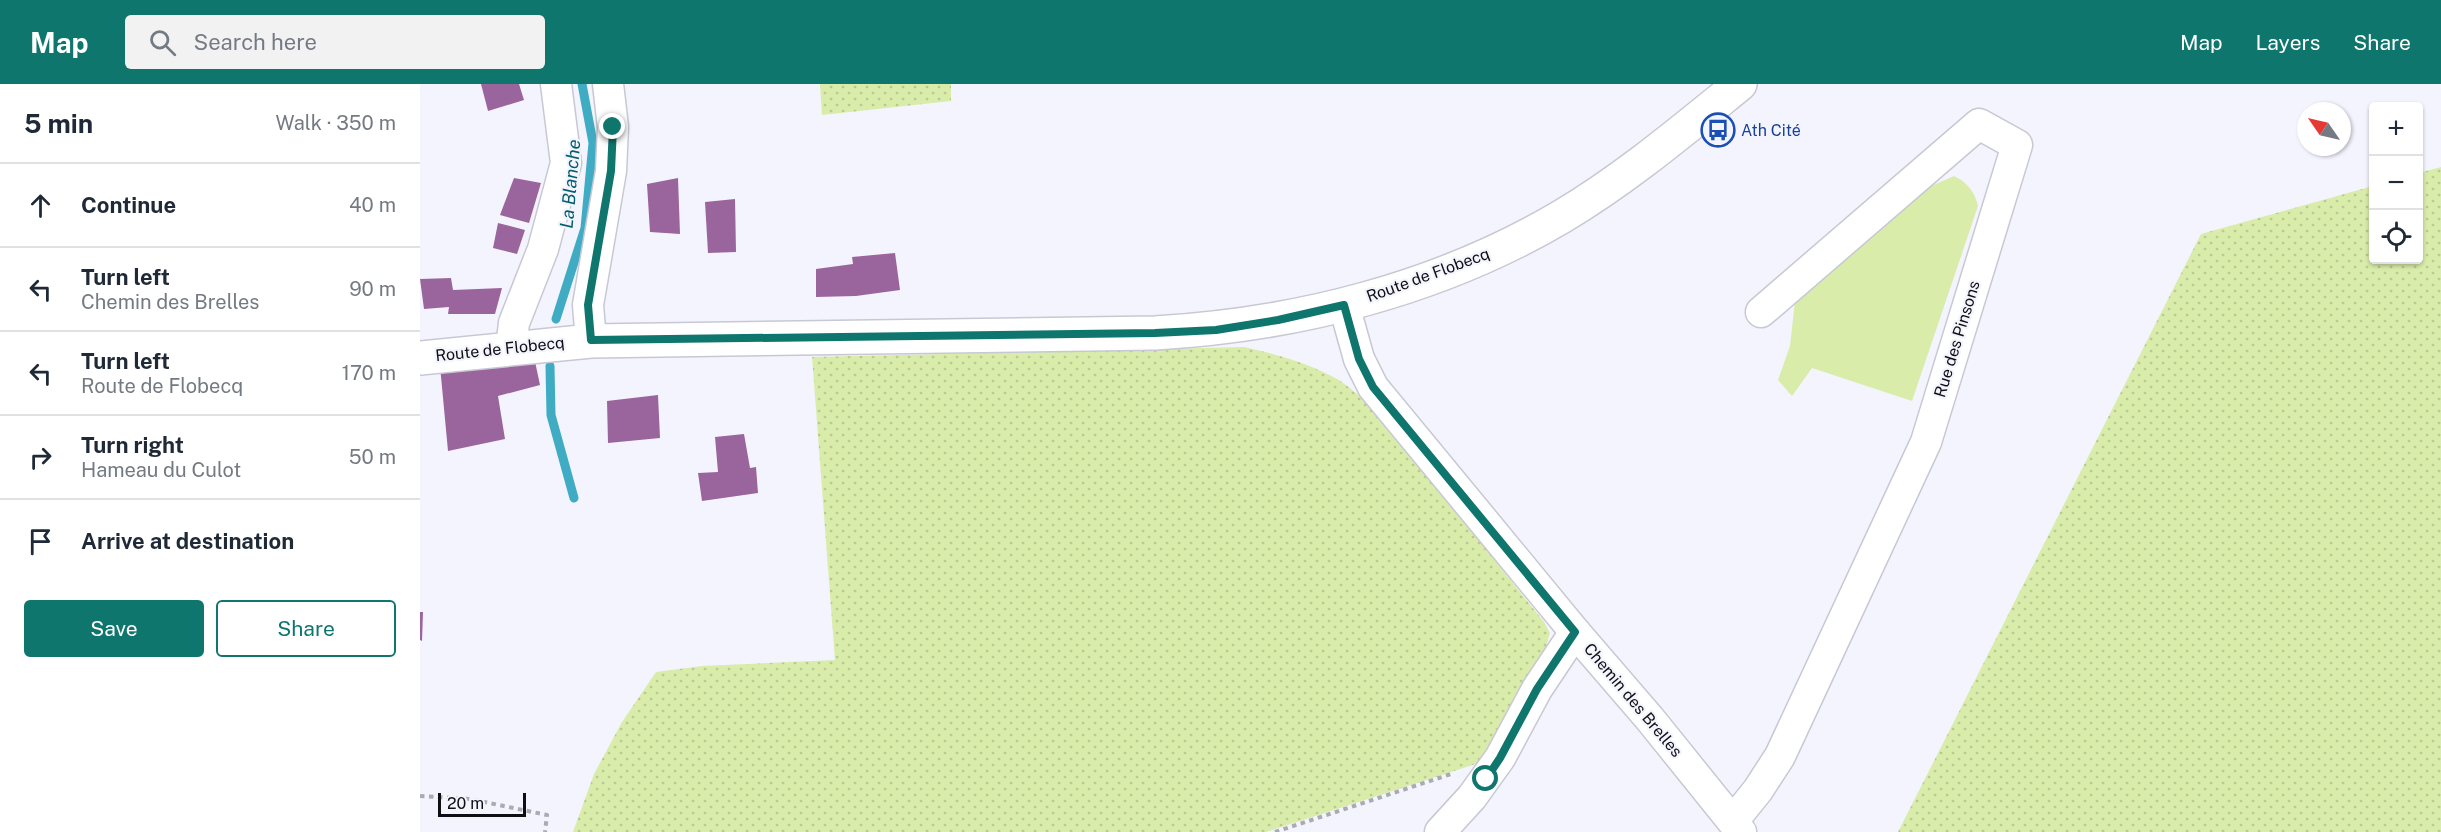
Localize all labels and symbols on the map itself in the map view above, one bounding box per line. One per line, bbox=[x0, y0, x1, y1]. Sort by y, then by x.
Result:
north arrow bbox=[2297, 102, 2351, 156]
bus stop icon: Ath Cité bbox=[1700, 112, 1736, 148]
route end bbox=[599, 113, 625, 139]
place label: Ath Cité bbox=[1741, 121, 1801, 140]
water label: La Blanche bbox=[556, 138, 584, 229]
street label: Route de Flobecq bbox=[1364, 244, 1492, 306]
street label: Rue des Pinsons bbox=[1930, 278, 1984, 400]
street label: Route de Flobecq bbox=[435, 333, 565, 365]
street label: Chemin des Brelles bbox=[1580, 639, 1686, 761]
route start bbox=[1472, 765, 1498, 791]
scale bar bbox=[438, 790, 526, 818]

